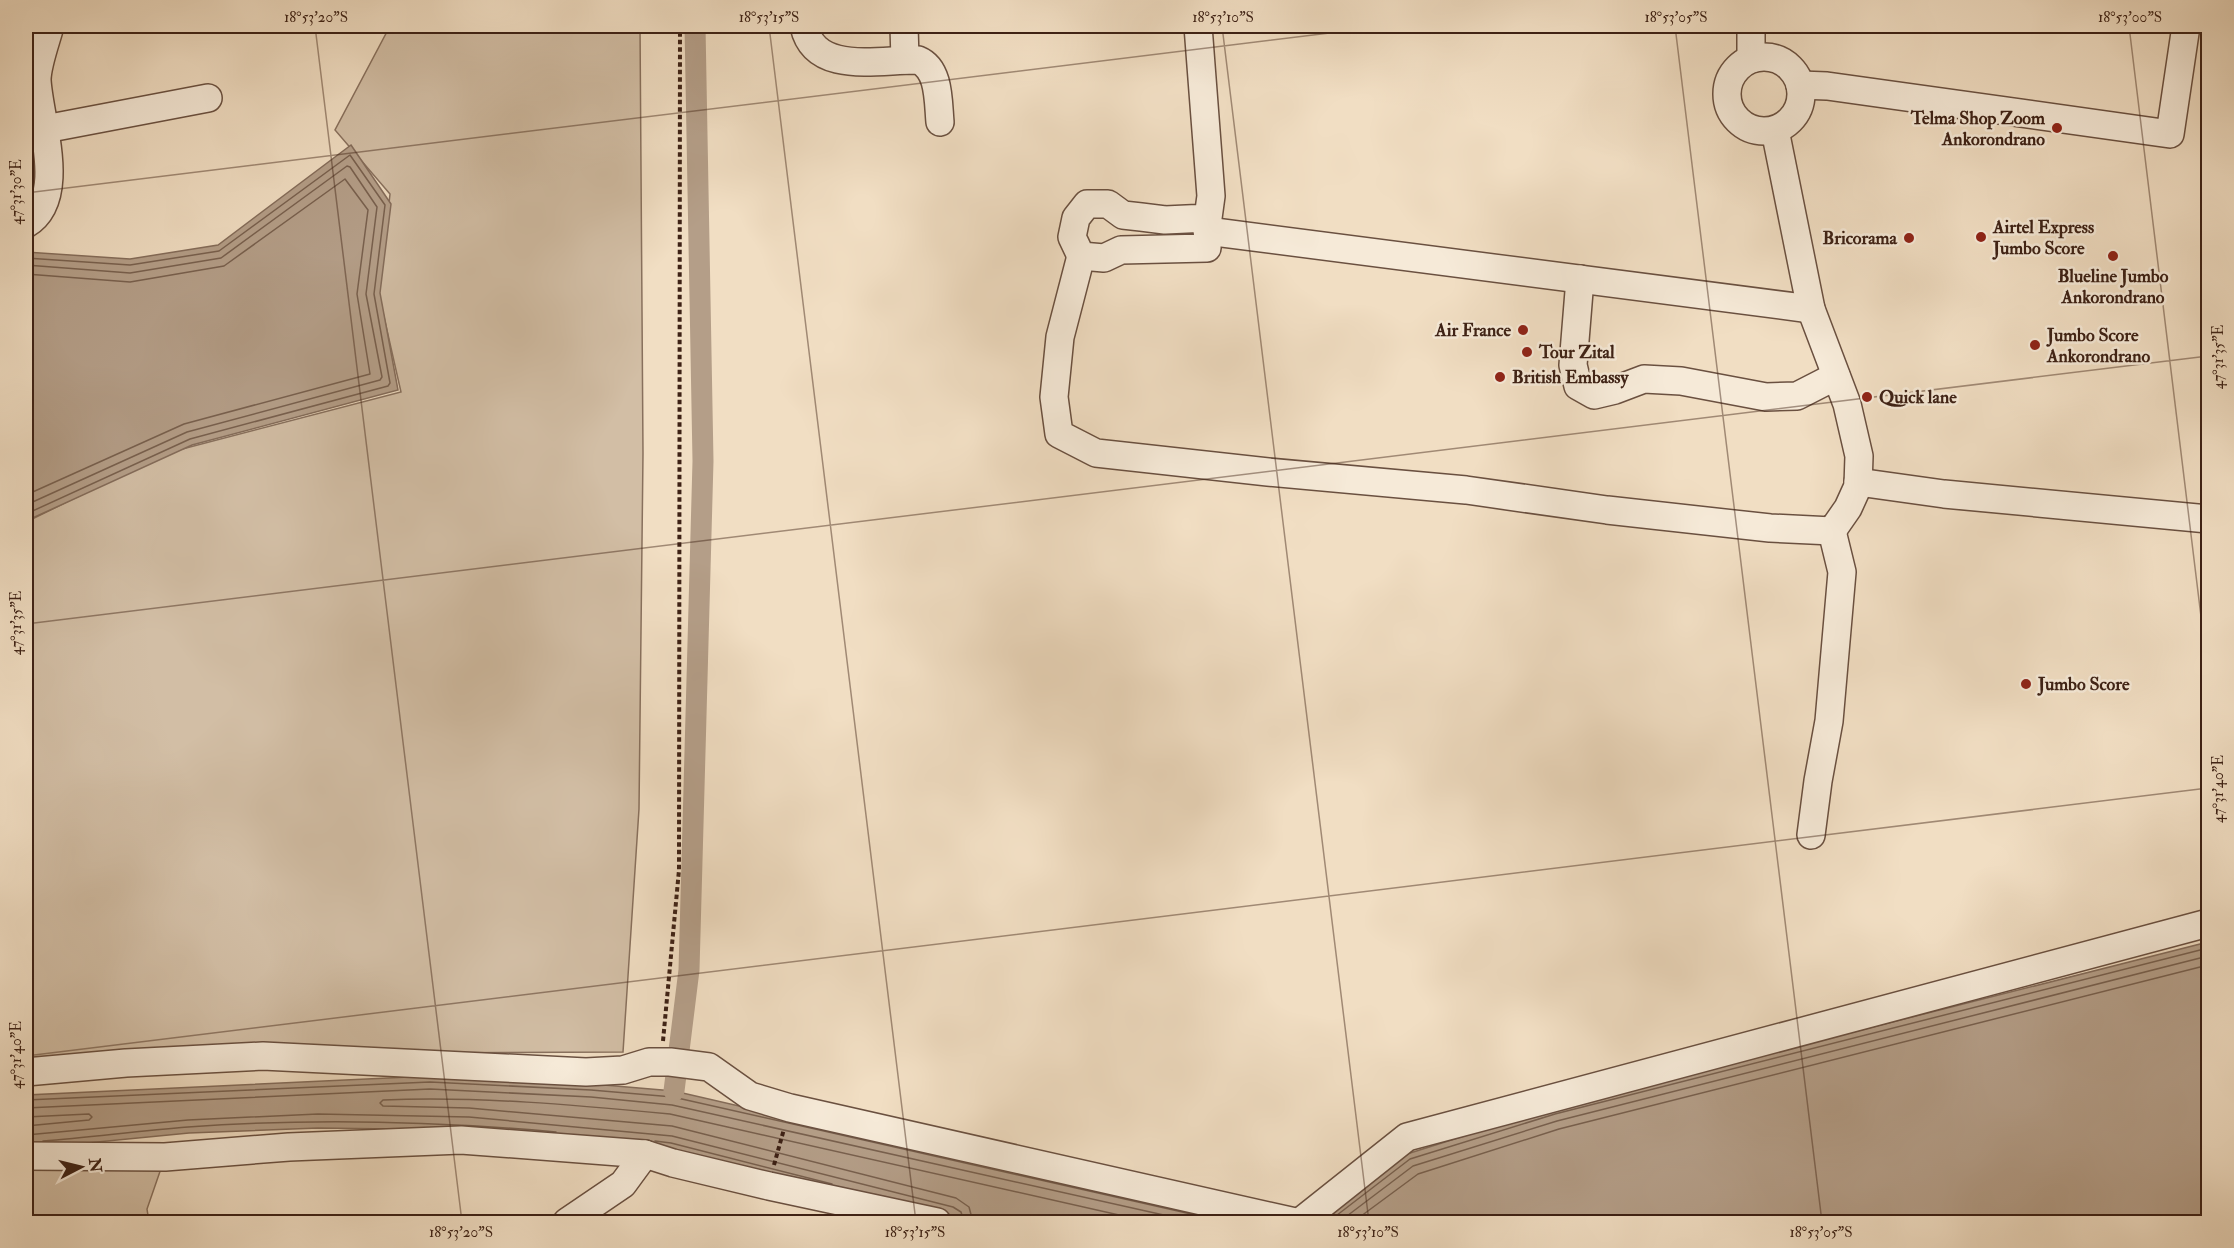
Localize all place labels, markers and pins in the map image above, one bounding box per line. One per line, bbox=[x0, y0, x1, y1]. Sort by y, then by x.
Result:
place label: Telma Shop Zoom Ankorondrano bbox=[1910, 107, 2046, 151]
marker: Telma Shop Zoom Ankorondrano bbox=[2050, 121, 2064, 135]
place label: Airtel Express Jumbo Score bbox=[1992, 216, 2094, 260]
place label: Bricorama bbox=[1823, 227, 1898, 250]
marker: Airtel Express Jumbo Score bbox=[1974, 230, 1988, 244]
marker: Bricorama bbox=[1902, 231, 1916, 245]
marker: Blueline Jumbo Ankorondrano bbox=[2106, 249, 2120, 263]
place label: Blueline Jumbo Ankorondrano bbox=[2058, 265, 2169, 309]
place label: Air France bbox=[1434, 319, 1511, 342]
marker: Air France bbox=[1516, 323, 1530, 337]
place label: Jumbo Score Ankorondrano bbox=[2046, 324, 2150, 368]
marker: Jumbo Score Ankorondrano bbox=[2028, 338, 2042, 352]
place label: Tour Zital bbox=[1538, 341, 1615, 364]
marker: Tour Zital bbox=[1520, 345, 1534, 359]
place label: British Embassy bbox=[1512, 366, 1629, 389]
marker: British Embassy bbox=[1493, 370, 1507, 384]
place label: Quick lane bbox=[1879, 386, 1957, 409]
marker: Quick lane bbox=[1860, 390, 1874, 404]
place label: Jumbo Score bbox=[2037, 673, 2130, 696]
marker: Jumbo Score bbox=[2019, 677, 2033, 691]

